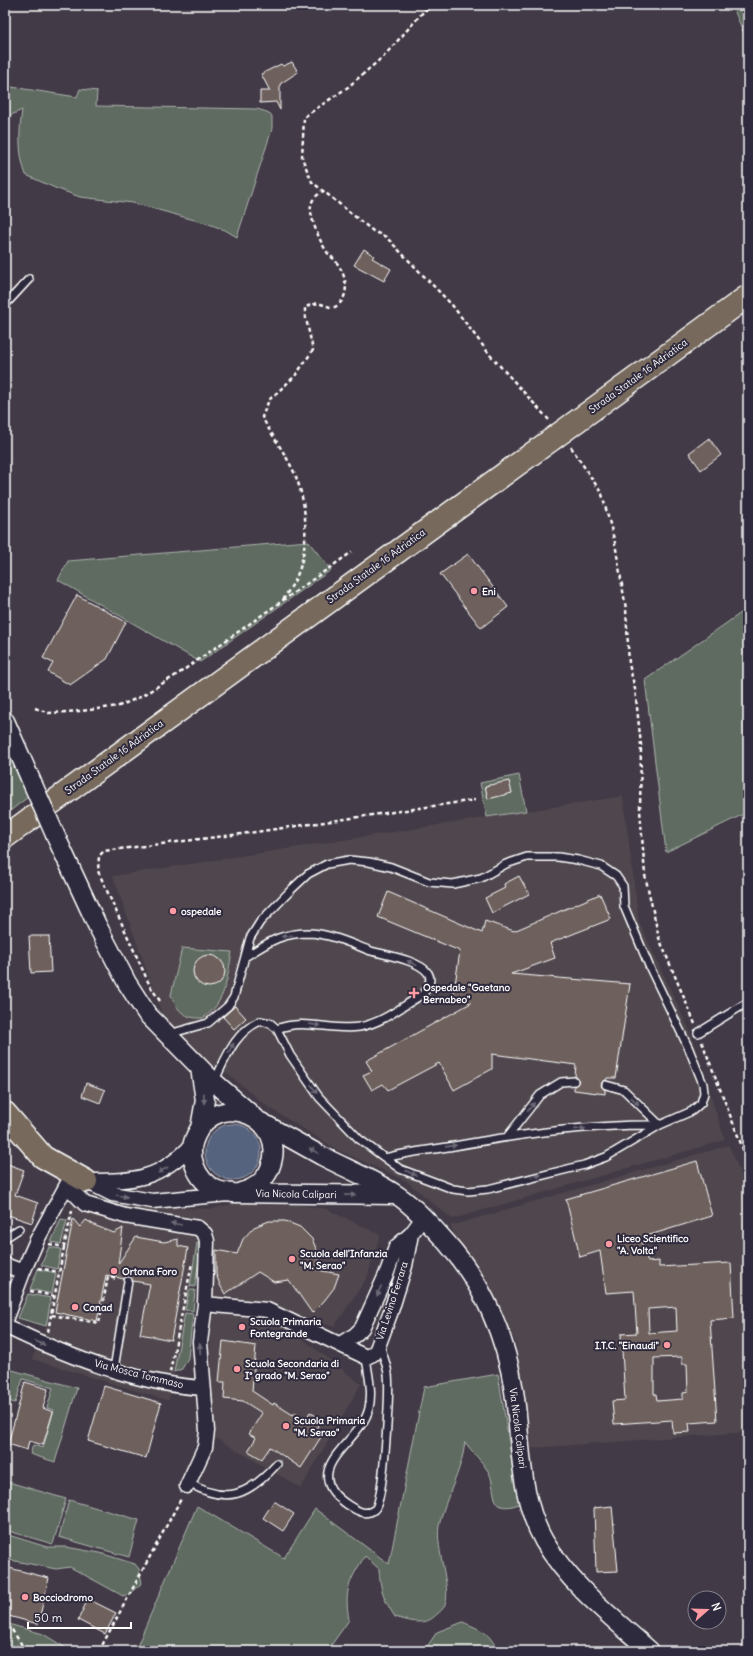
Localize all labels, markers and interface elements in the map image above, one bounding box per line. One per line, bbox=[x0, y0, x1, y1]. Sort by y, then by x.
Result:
street label: Strada Statale 16 Adriatica bbox=[586, 336, 690, 416]
street label: Strada Statale 16 Adriatica bbox=[324, 526, 428, 606]
place label: Eni bbox=[482, 585, 496, 598]
marker: Eni bbox=[469, 586, 479, 596]
street label: Strada Statale 16 Adriatica bbox=[62, 717, 166, 797]
place label: ospedale bbox=[181, 905, 222, 918]
marker: ospedale bbox=[168, 906, 178, 916]
one-way arrow bbox=[281, 932, 293, 939]
one-way arrow bbox=[407, 960, 418, 967]
place label: Ospedale "Gaetano Bernabeo" bbox=[423, 981, 511, 1006]
marker: Ospedale "Gaetano Bernabeo" bbox=[408, 987, 420, 999]
one-way arrow bbox=[309, 1023, 321, 1029]
one-way arrow bbox=[228, 1042, 235, 1053]
one-way arrow bbox=[310, 1084, 318, 1094]
one-way arrow bbox=[201, 1092, 207, 1105]
one-way arrow bbox=[630, 1096, 640, 1106]
one-way arrow bbox=[527, 1101, 536, 1112]
one-way arrow bbox=[574, 1125, 586, 1132]
one-way arrow bbox=[445, 1143, 457, 1149]
one-way arrow bbox=[308, 1148, 320, 1155]
one-way arrow bbox=[157, 1166, 169, 1173]
one-way arrow bbox=[405, 1171, 417, 1177]
one-way arrow bbox=[530, 1173, 542, 1179]
street label: Via Nicola Calipari bbox=[255, 1187, 337, 1201]
one-way arrow bbox=[344, 1192, 357, 1198]
one-way arrow bbox=[116, 1193, 128, 1199]
one-way arrow bbox=[170, 1221, 182, 1227]
place label: Liceo Scientifico "A. Volta" bbox=[617, 1232, 689, 1257]
marker: Liceo Scientifico "A. Volta" bbox=[604, 1239, 614, 1249]
place label: Scuola dell'Infanzia "M. Serao" bbox=[300, 1247, 388, 1272]
marker: Scuola dell'Infanzia "M. Serao" bbox=[287, 1254, 297, 1264]
street label: Via Levino Ferrara bbox=[373, 1260, 411, 1342]
place label: Ortona Foro bbox=[122, 1265, 178, 1278]
marker: Ortona Foro bbox=[109, 1266, 119, 1276]
one-way arrow bbox=[376, 1286, 382, 1298]
place label: Conad bbox=[83, 1301, 113, 1314]
marker: Conad bbox=[70, 1302, 80, 1312]
place label: Scuola Primaria Fontegrande bbox=[250, 1315, 322, 1340]
marker: Scuola Primaria Fontegrande bbox=[237, 1322, 247, 1332]
place label: I.T.C. "Einaudi" bbox=[595, 1339, 660, 1352]
one-way arrow bbox=[35, 1340, 46, 1346]
marker: I.T.C. "Einaudi" bbox=[662, 1340, 672, 1350]
one-way arrow bbox=[197, 1343, 204, 1355]
street label: Via Mosca Tommaso bbox=[93, 1357, 185, 1391]
place label: Scuola Secondaria di I° grado "M. Serao" bbox=[245, 1357, 339, 1382]
marker: Scuola Secondaria di I° grado "M. Serao" bbox=[232, 1364, 242, 1374]
street label: Via Nicola Calipari bbox=[507, 1387, 529, 1469]
place label: Scuola Primaria "M. Serao" bbox=[294, 1414, 366, 1439]
marker: Scuola Primaria "M. Serao" bbox=[281, 1421, 291, 1431]
north arrow bbox=[687, 1590, 727, 1630]
place label: Bocciodromo bbox=[33, 1591, 93, 1604]
marker: Bocciodromo bbox=[20, 1592, 30, 1602]
text: N bbox=[709, 1601, 724, 1613]
scale bar bbox=[28, 1604, 131, 1630]
text: 50 m bbox=[34, 1610, 63, 1625]

